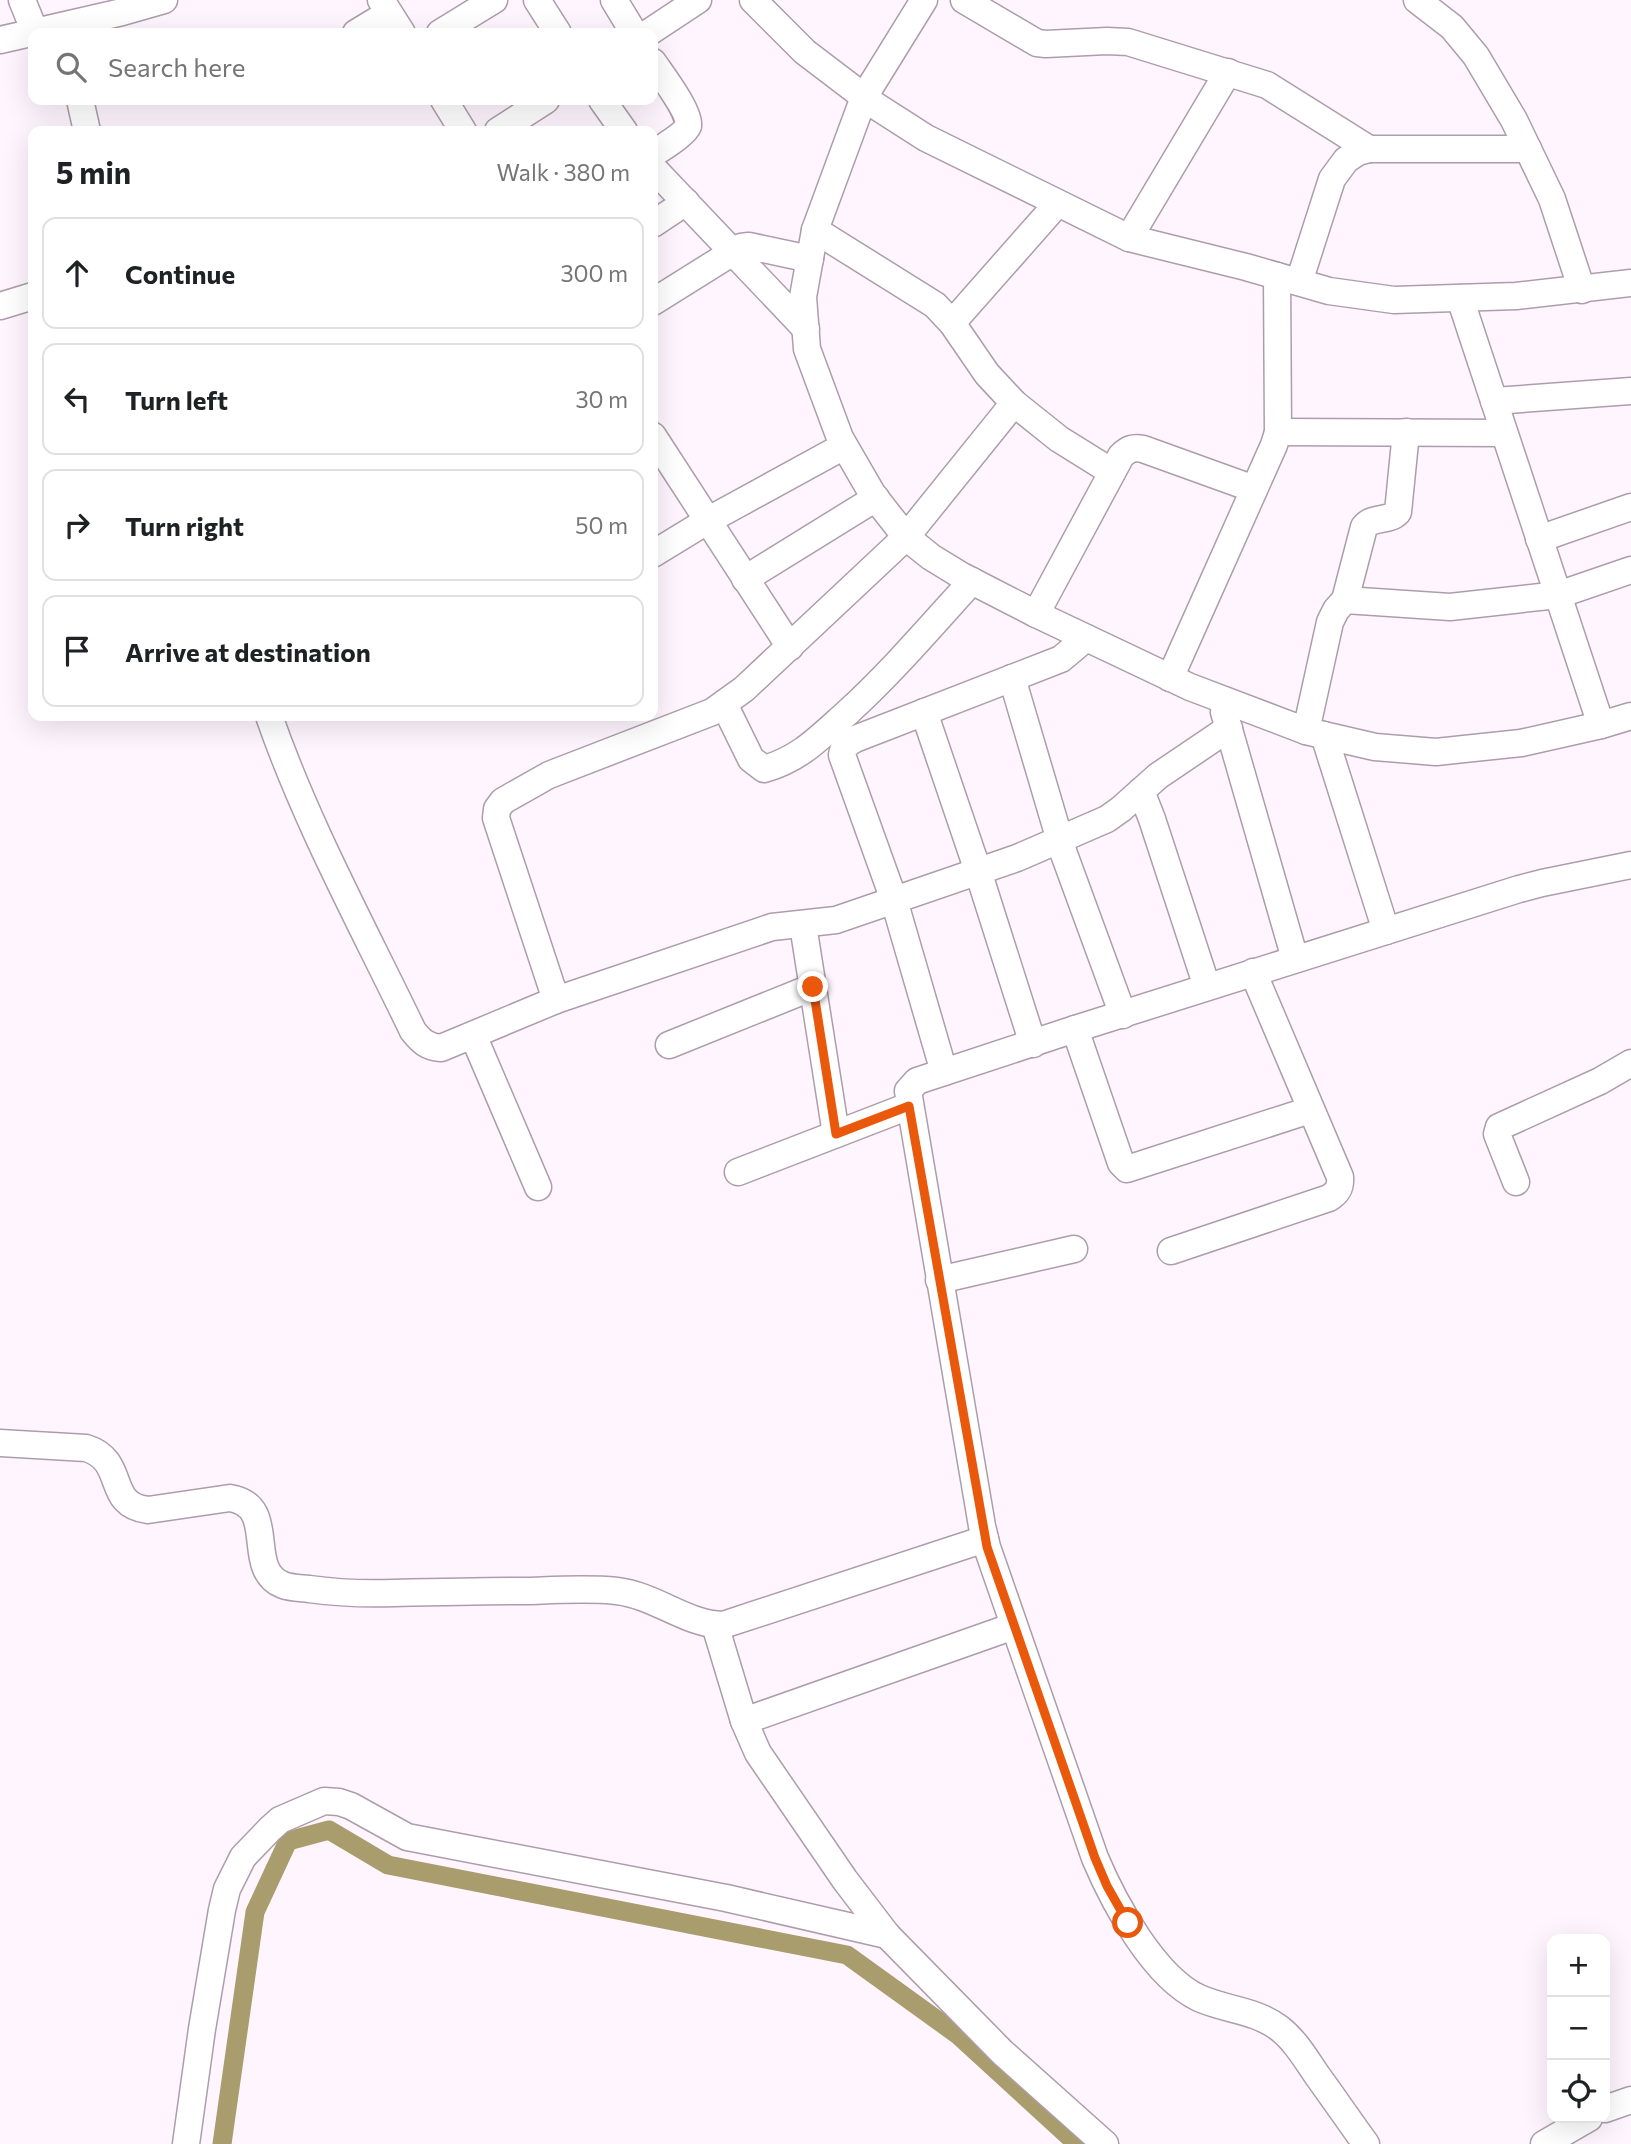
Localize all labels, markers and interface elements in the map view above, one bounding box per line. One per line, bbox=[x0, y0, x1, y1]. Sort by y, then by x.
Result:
search box bbox=[28, 28, 658, 105]
icon: search bbox=[52, 48, 90, 86]
text: Search here bbox=[108, 51, 246, 82]
text: 5 min bbox=[56, 153, 131, 190]
text: Walk · 380 m bbox=[497, 158, 630, 186]
icon: ahead bbox=[58, 254, 96, 292]
text: Continue bbox=[125, 258, 235, 289]
text: 300 m bbox=[560, 259, 628, 287]
icon: left bbox=[58, 380, 96, 418]
text: Turn left bbox=[125, 384, 228, 415]
text: 30 m bbox=[575, 385, 628, 413]
icon: right bbox=[58, 506, 96, 544]
text: Turn right bbox=[125, 510, 244, 541]
text: 50 m bbox=[575, 511, 628, 539]
icon: arrive bbox=[58, 632, 96, 670]
text: Arrive at destination bbox=[125, 636, 371, 667]
route end bbox=[797, 971, 828, 1002]
route start bbox=[1112, 1907, 1143, 1938]
map controls bbox=[1547, 1934, 1610, 2123]
button: + bbox=[1547, 1934, 1610, 1997]
button: − bbox=[1547, 1997, 1610, 2060]
button: locate bbox=[1547, 2060, 1610, 2123]

